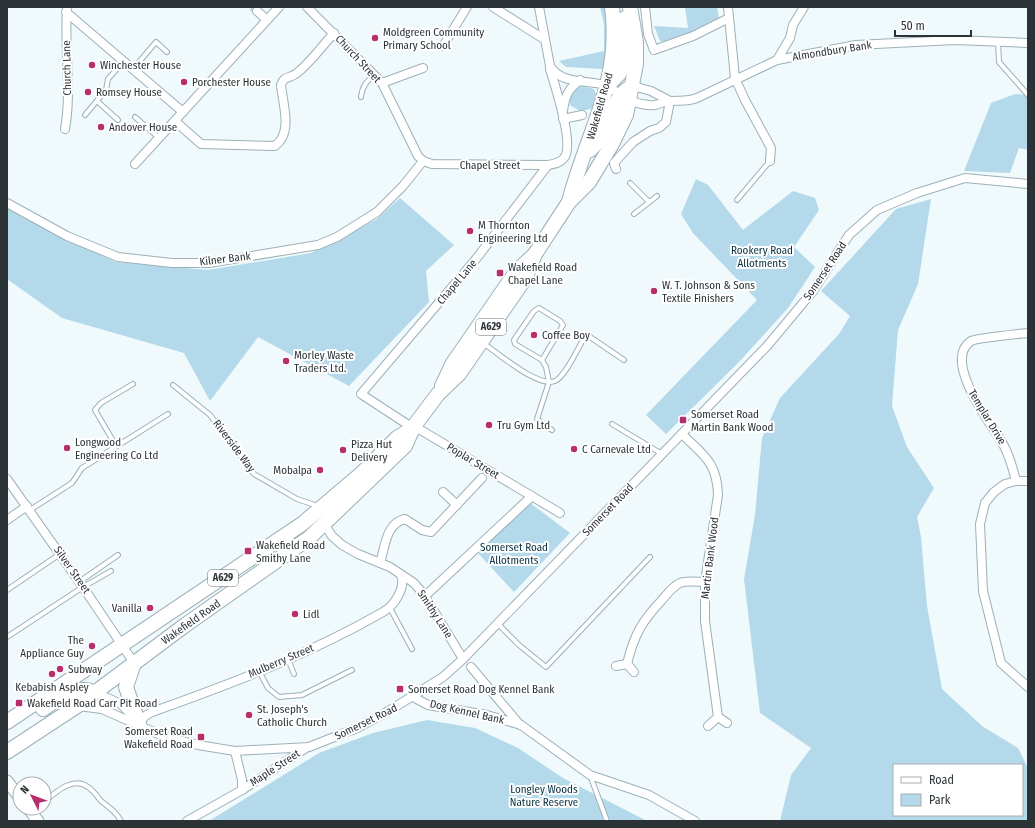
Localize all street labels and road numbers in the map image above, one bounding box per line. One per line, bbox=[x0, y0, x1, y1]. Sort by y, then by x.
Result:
street label: Church Street bbox=[333, 32, 384, 86]
street label: Almondbury Bank bbox=[792, 38, 873, 64]
street label: Church Lane bbox=[60, 40, 74, 96]
street label: Wakefield Road bbox=[584, 71, 616, 141]
street label: Chapel Street bbox=[460, 159, 521, 172]
street label: Somerset Road bbox=[801, 239, 849, 303]
street label: Kilner Bank bbox=[199, 249, 252, 269]
street label: Chapel Lane bbox=[434, 257, 480, 307]
road number: A629 bbox=[476, 319, 506, 335]
street label: Templar Drive bbox=[965, 387, 1009, 447]
street label: Riverside Way bbox=[210, 417, 258, 475]
street label: Poplar Street bbox=[444, 440, 502, 482]
street label: Somerset Road bbox=[580, 481, 636, 539]
street label: Martin Bank Wood bbox=[699, 516, 721, 600]
street label: Silver Street bbox=[51, 544, 93, 596]
road number: A629 bbox=[208, 570, 238, 586]
street label: Smithy Lane bbox=[415, 587, 455, 641]
street label: Wakefield Road bbox=[159, 597, 223, 647]
street label: Mulberry Street bbox=[246, 641, 316, 681]
street label: Dog Kennel Bank bbox=[429, 697, 506, 727]
street label: Somerset Road bbox=[333, 701, 399, 743]
street label: Maple Street bbox=[248, 747, 303, 789]

